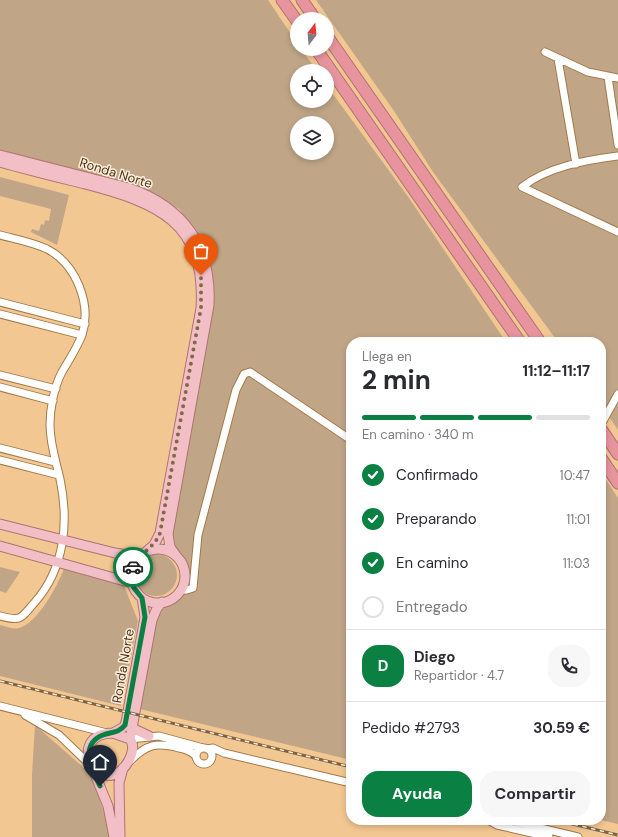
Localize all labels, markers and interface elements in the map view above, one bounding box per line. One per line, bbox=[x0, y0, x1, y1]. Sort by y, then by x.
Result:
north arrow bbox=[290, 12, 334, 56]
map controls bbox=[290, 12, 334, 160]
button: locate bbox=[290, 64, 334, 108]
button: layers bbox=[290, 116, 334, 160]
street label: Ronda Norte bbox=[78, 154, 154, 192]
pin bbox=[184, 234, 218, 275]
icon: bag bbox=[190, 240, 212, 262]
text: Llega en bbox=[362, 348, 412, 365]
text: 11:12–11:17 bbox=[522, 361, 590, 381]
text: 2 min bbox=[362, 363, 431, 397]
text: En camino · 340 m bbox=[362, 426, 474, 443]
icon: check bbox=[362, 464, 384, 486]
text: Confirmado bbox=[396, 465, 478, 485]
text: 10:47 bbox=[560, 467, 590, 484]
icon: check bbox=[362, 508, 384, 530]
text: Preparando bbox=[396, 509, 477, 529]
text: 11:01 bbox=[566, 511, 590, 528]
courier bbox=[113, 547, 153, 587]
icon: check bbox=[362, 552, 384, 574]
text: En camino bbox=[396, 553, 468, 573]
text: 11:03 bbox=[563, 555, 590, 572]
icon: car bbox=[122, 556, 144, 578]
text: Entregado bbox=[396, 597, 468, 617]
street label: Ronda Norte bbox=[108, 628, 138, 704]
button: phone bbox=[548, 645, 590, 687]
text: Diego bbox=[414, 647, 455, 667]
text: D bbox=[378, 656, 388, 676]
text: Repartidor · 4.7 bbox=[414, 667, 504, 684]
text: Pedido #2793 bbox=[362, 718, 460, 738]
text: 30.59 € bbox=[533, 718, 590, 738]
pin bbox=[83, 745, 117, 786]
icon: home bbox=[89, 751, 111, 773]
button: Ayuda bbox=[362, 771, 472, 817]
button: Compartir bbox=[480, 771, 590, 817]

